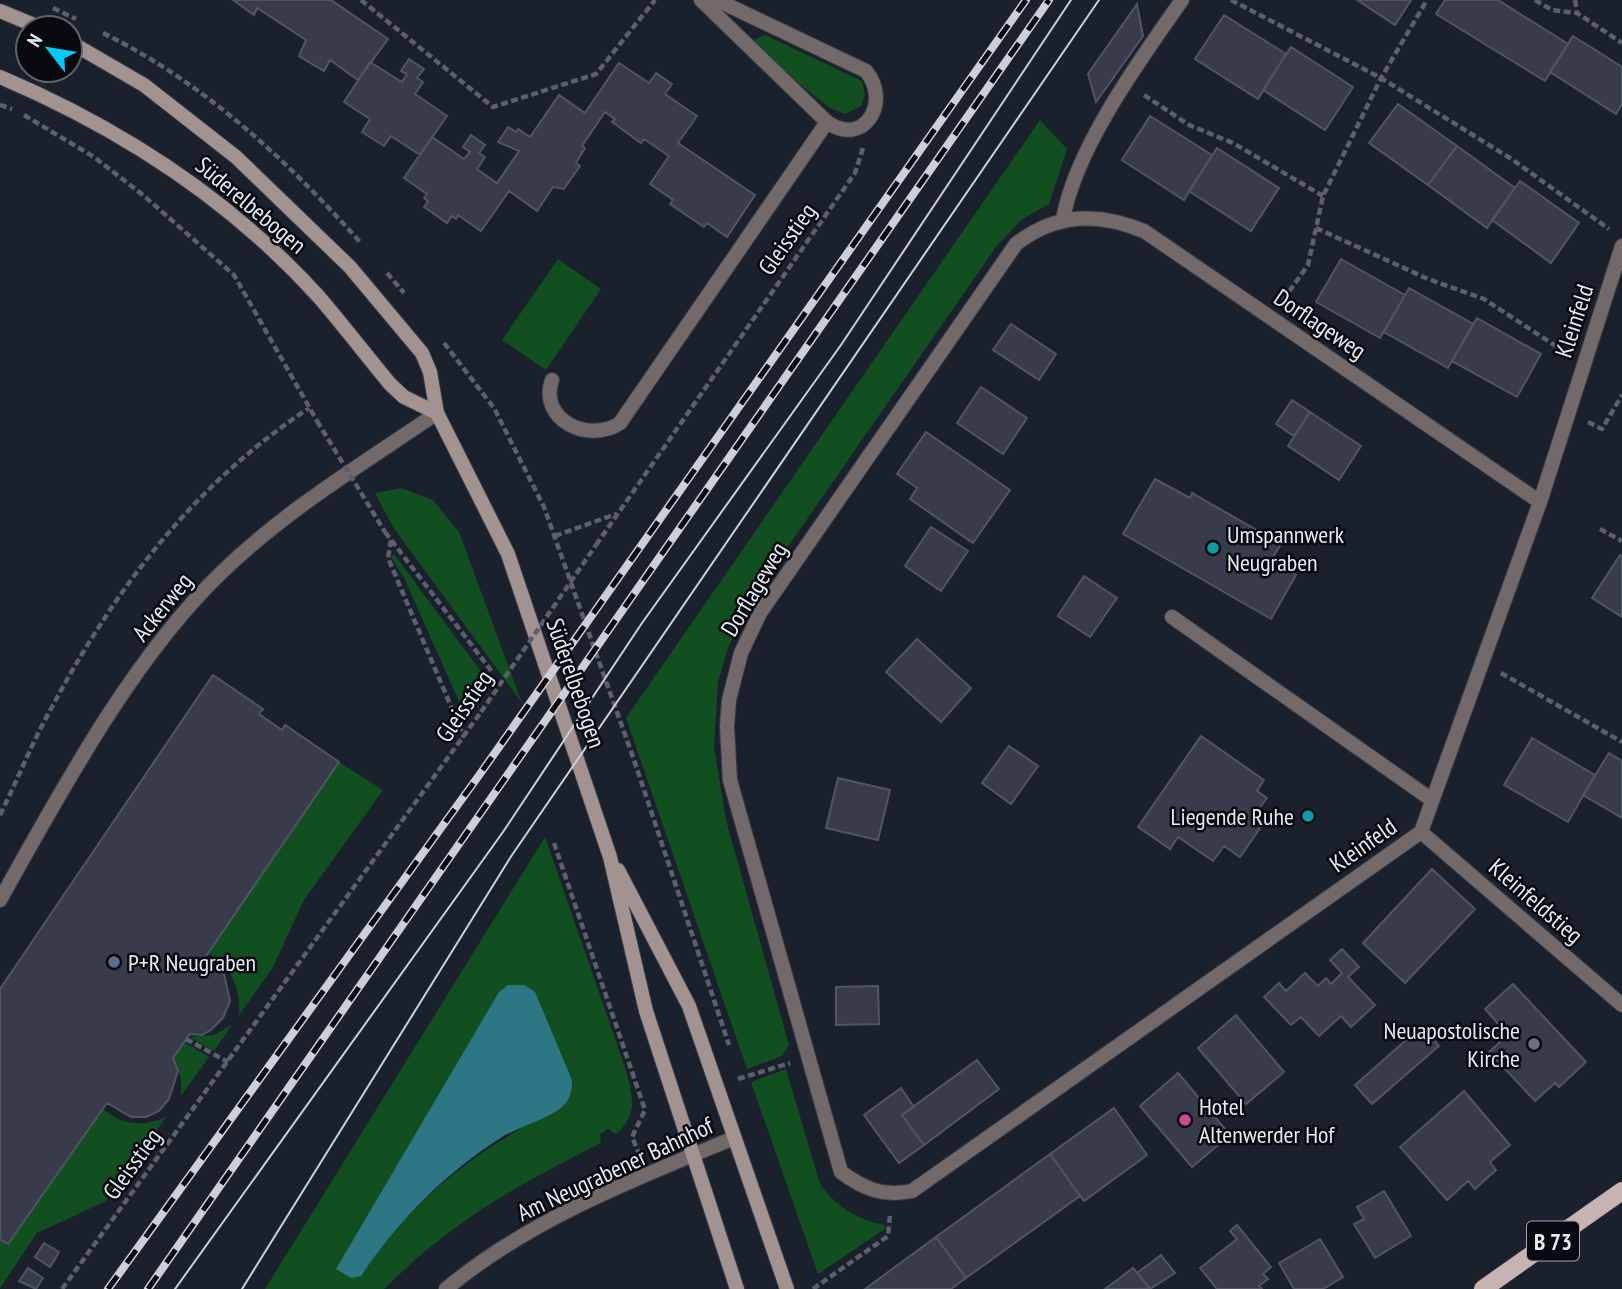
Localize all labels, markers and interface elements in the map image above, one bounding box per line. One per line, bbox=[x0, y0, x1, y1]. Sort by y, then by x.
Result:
north arrow bbox=[14, 14, 84, 84]
text: N bbox=[21, 30, 47, 51]
street label: Süderelbebogen bbox=[189, 150, 313, 260]
street label: Gleisstieg bbox=[751, 197, 823, 281]
street label: Kleinfeld bbox=[1548, 281, 1600, 361]
street label: Dorflageweg bbox=[1268, 282, 1372, 366]
place label: Umspannwerk Neugraben bbox=[1227, 519, 1345, 578]
street label: Dorflageweg bbox=[714, 536, 794, 642]
marker: Umspannwerk Neugraben bbox=[1205, 540, 1221, 556]
street label: Ackerweg bbox=[125, 566, 199, 648]
street label: Süderelbebogen bbox=[539, 614, 613, 752]
street label: Gleisstieg bbox=[429, 664, 499, 748]
place label: Liegende Ruhe bbox=[1170, 801, 1294, 832]
marker: Liegende Ruhe bbox=[1300, 808, 1316, 824]
street label: Kleinfeld bbox=[1323, 811, 1403, 879]
street label: Kleinfeldstieg bbox=[1482, 852, 1590, 950]
place label: P+R Neugraben bbox=[128, 947, 256, 978]
marker: P+R Neugraben bbox=[106, 954, 122, 970]
place label: Neuapostolische Kirche bbox=[1384, 1015, 1520, 1074]
marker: Neuapostolische Kirche bbox=[1526, 1036, 1542, 1052]
place label: Hotel Altenwerder Hof bbox=[1199, 1091, 1335, 1150]
street label: Am Neugrabener Bahnhof bbox=[512, 1110, 719, 1228]
marker: Hotel Altenwerder Hof bbox=[1177, 1112, 1193, 1128]
street label: Gleisstieg bbox=[96, 1122, 168, 1206]
road number: B 73 bbox=[1527, 1222, 1579, 1260]

